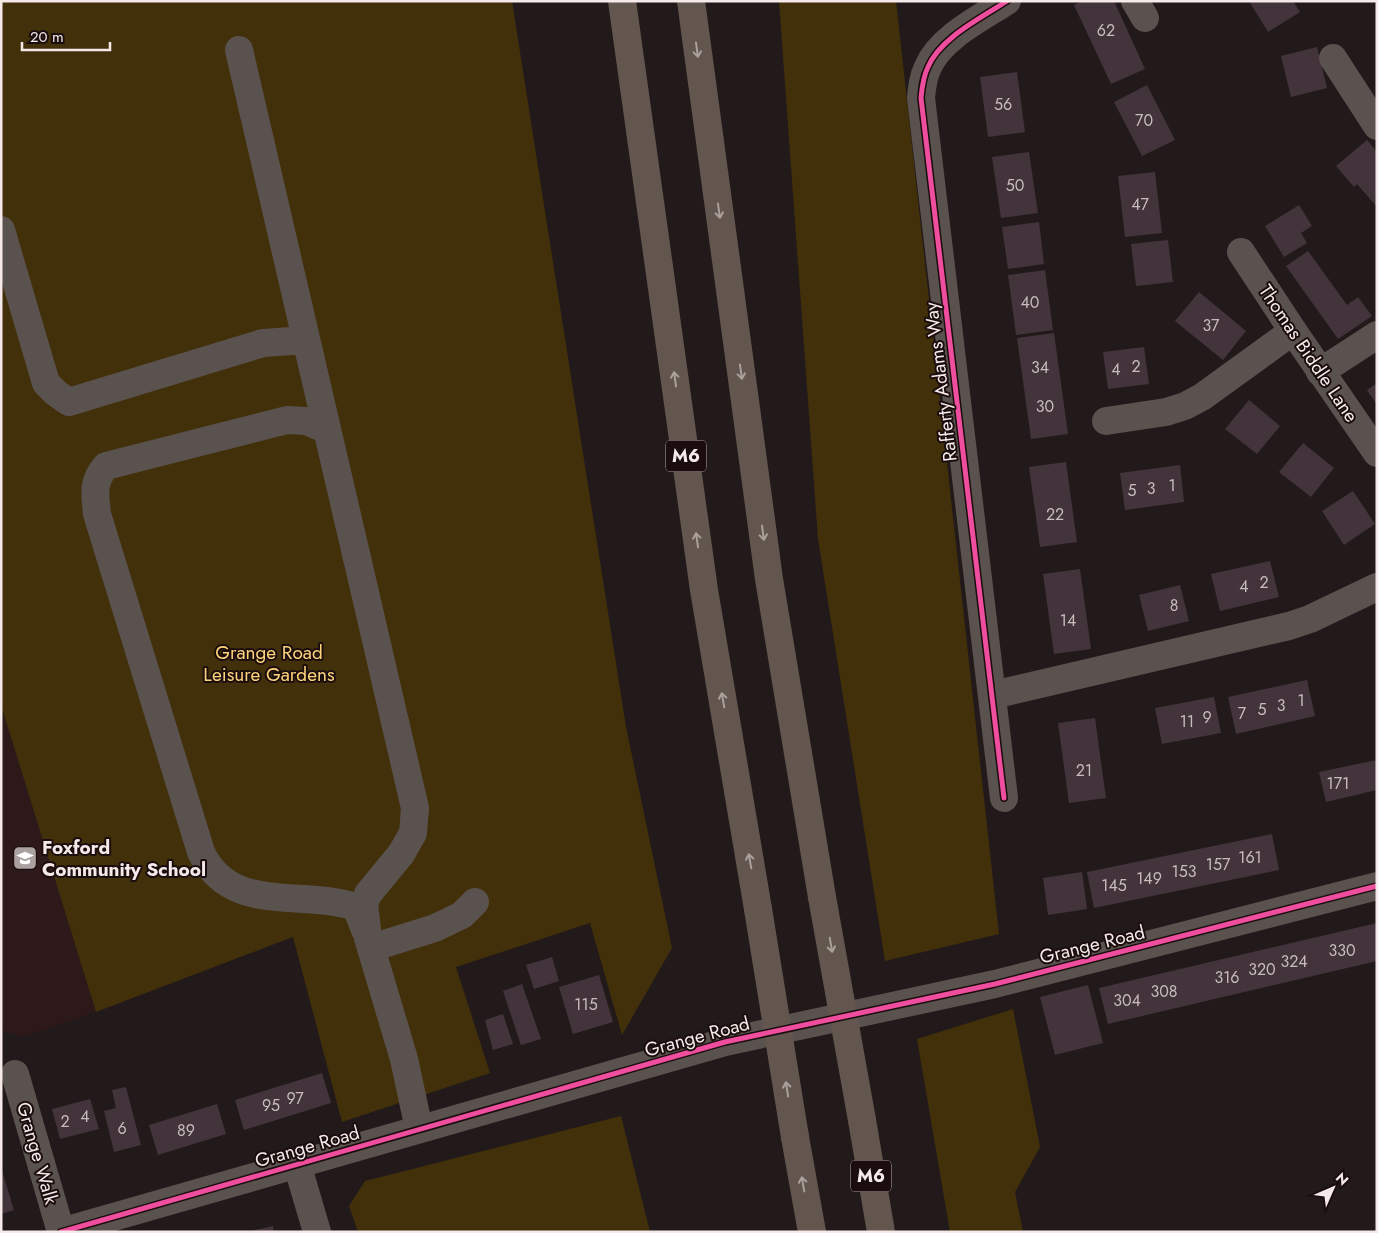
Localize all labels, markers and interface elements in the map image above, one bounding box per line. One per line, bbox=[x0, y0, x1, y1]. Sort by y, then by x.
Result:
house number: 62 bbox=[1097, 19, 1115, 42]
scale bar bbox=[22, 20, 110, 52]
text: 20 m bbox=[30, 26, 64, 48]
one-way arrow bbox=[692, 41, 702, 57]
house number: 56 bbox=[994, 93, 1012, 116]
house number: 70 bbox=[1135, 109, 1153, 132]
house number: 50 bbox=[1006, 174, 1024, 197]
house number: 47 bbox=[1131, 193, 1149, 216]
one-way arrow bbox=[714, 202, 724, 218]
street label: Thomas Biddle Lane bbox=[1252, 279, 1365, 428]
house number: 40 bbox=[1021, 291, 1039, 314]
street label: Rafferty Adams Way bbox=[917, 300, 964, 463]
house number: 37 bbox=[1203, 314, 1220, 337]
house number: 2 bbox=[1131, 355, 1141, 378]
house number: 34 bbox=[1031, 356, 1049, 379]
house number: 4 bbox=[1111, 358, 1121, 381]
one-way arrow bbox=[736, 363, 746, 379]
one-way arrow bbox=[670, 371, 680, 387]
house number: 30 bbox=[1036, 395, 1054, 418]
road number: M6 bbox=[666, 441, 706, 472]
house number: 1 bbox=[1168, 474, 1176, 497]
house number: 3 bbox=[1147, 477, 1156, 500]
house number: 5 bbox=[1127, 479, 1137, 502]
house number: 22 bbox=[1046, 503, 1064, 526]
one-way arrow bbox=[758, 524, 768, 540]
one-way arrow bbox=[692, 532, 702, 548]
house number: 2 bbox=[1259, 571, 1269, 594]
house number: 4 bbox=[1239, 575, 1249, 598]
house number: 8 bbox=[1170, 594, 1178, 617]
house number: 14 bbox=[1060, 609, 1076, 632]
park label: Grange Road Leisure Gardens bbox=[203, 639, 335, 688]
house number: 1 bbox=[1297, 689, 1305, 712]
one-way arrow bbox=[717, 693, 727, 709]
house number: 3 bbox=[1277, 694, 1286, 717]
house number: 5 bbox=[1257, 698, 1267, 721]
house number: 7 bbox=[1238, 702, 1247, 725]
house number: 9 bbox=[1202, 706, 1212, 729]
house number: 11 bbox=[1180, 710, 1194, 733]
house number: 21 bbox=[1076, 759, 1092, 782]
house number: 171 bbox=[1327, 772, 1349, 795]
place label: Foxford Community School bbox=[42, 834, 206, 883]
school or university icon: Foxford Community School bbox=[12, 845, 38, 871]
house number: 161 bbox=[1238, 846, 1262, 869]
one-way arrow bbox=[744, 853, 754, 869]
house number: 157 bbox=[1206, 853, 1231, 876]
house number: 153 bbox=[1172, 860, 1197, 883]
house number: 149 bbox=[1136, 867, 1162, 890]
house number: 145 bbox=[1101, 874, 1127, 897]
street label: Grange Road bbox=[1037, 918, 1148, 971]
one-way arrow bbox=[826, 937, 836, 953]
house number: 330 bbox=[1328, 939, 1356, 962]
house number: 324 bbox=[1280, 950, 1308, 973]
house number: 320 bbox=[1248, 958, 1276, 981]
house number: 316 bbox=[1214, 966, 1240, 989]
house number: 308 bbox=[1150, 980, 1178, 1003]
house number: 304 bbox=[1113, 989, 1141, 1012]
house number: 115 bbox=[574, 993, 598, 1016]
street label: Grange Road bbox=[642, 1010, 753, 1063]
one-way arrow bbox=[782, 1082, 792, 1098]
house number: 97 bbox=[286, 1087, 304, 1110]
house number: 95 bbox=[262, 1094, 280, 1117]
street label: Grange Walk bbox=[10, 1099, 65, 1208]
house number: 4 bbox=[80, 1105, 90, 1128]
house number: 2 bbox=[60, 1110, 70, 1133]
house number: 6 bbox=[117, 1117, 127, 1140]
house number: 89 bbox=[177, 1119, 195, 1142]
street label: Grange Road bbox=[252, 1119, 363, 1174]
road number: M6 bbox=[851, 1160, 891, 1192]
north arrow bbox=[1308, 1163, 1358, 1213]
text: N bbox=[1331, 1168, 1353, 1190]
one-way arrow bbox=[798, 1177, 808, 1193]

